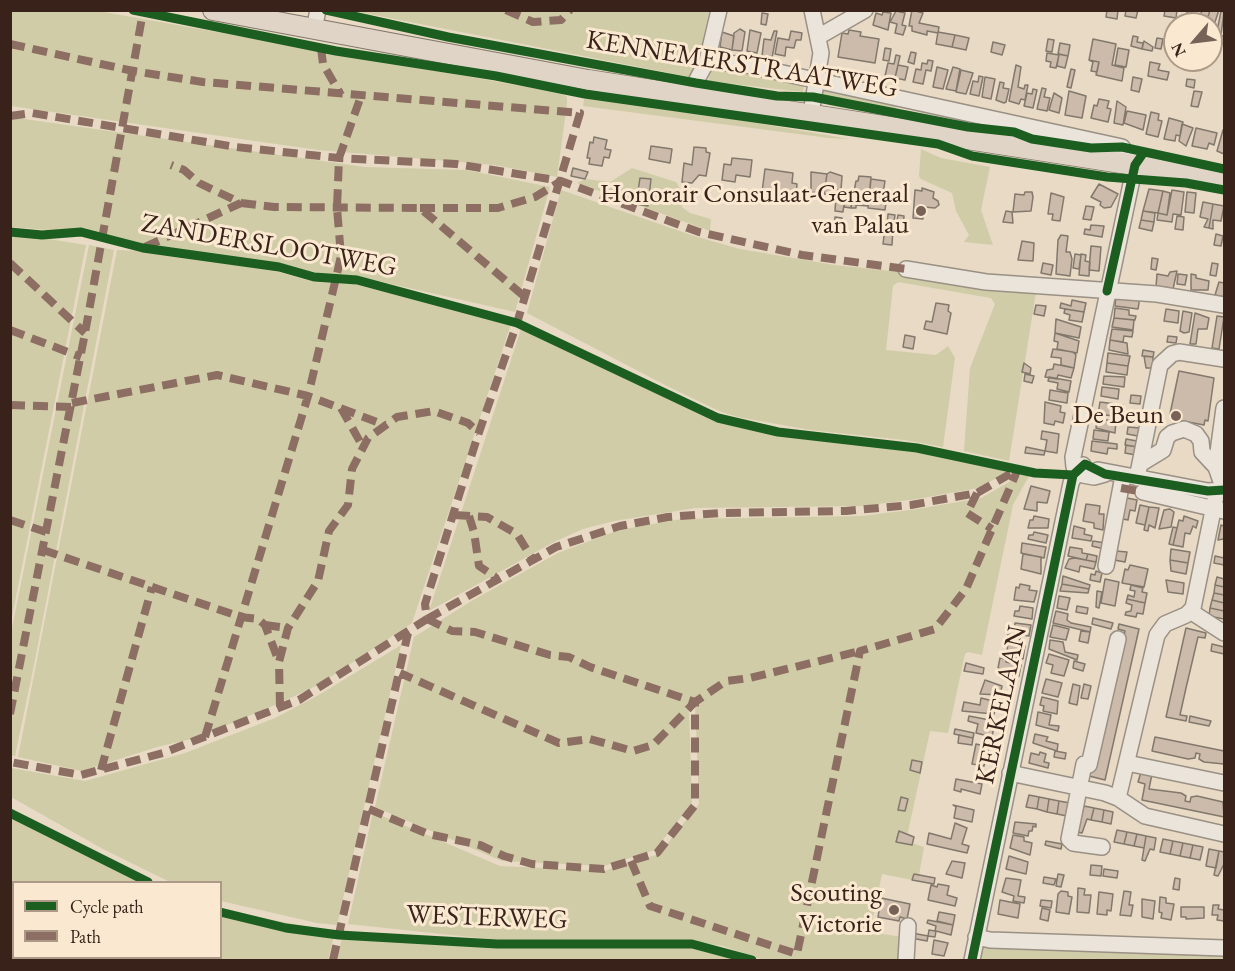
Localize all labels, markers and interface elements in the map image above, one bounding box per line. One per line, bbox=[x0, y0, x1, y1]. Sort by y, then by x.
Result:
north arrow bbox=[1163, 12, 1223, 72]
street label: KENNEMERSTRAATWEG bbox=[584, 24, 900, 106]
text: N bbox=[1166, 39, 1191, 60]
place label: Honorair Consulaat-Generaal van Palau bbox=[600, 179, 909, 242]
marker: Honorair Consulaat-Generaal van Palau bbox=[914, 204, 928, 218]
street label: ZANDERSLOOTWEG bbox=[139, 208, 399, 284]
place label: De Beun bbox=[1073, 400, 1164, 432]
marker: De Beun bbox=[1169, 409, 1183, 423]
street label: KERKELAAN bbox=[969, 623, 1035, 787]
place label: Scouting Victorie bbox=[790, 878, 882, 941]
legend bbox=[12, 881, 222, 959]
text: Cycle path bbox=[70, 895, 144, 918]
street label: WESTERWEG bbox=[406, 899, 568, 937]
marker: Scouting Victorie bbox=[887, 903, 901, 917]
text: Path bbox=[70, 925, 101, 948]

